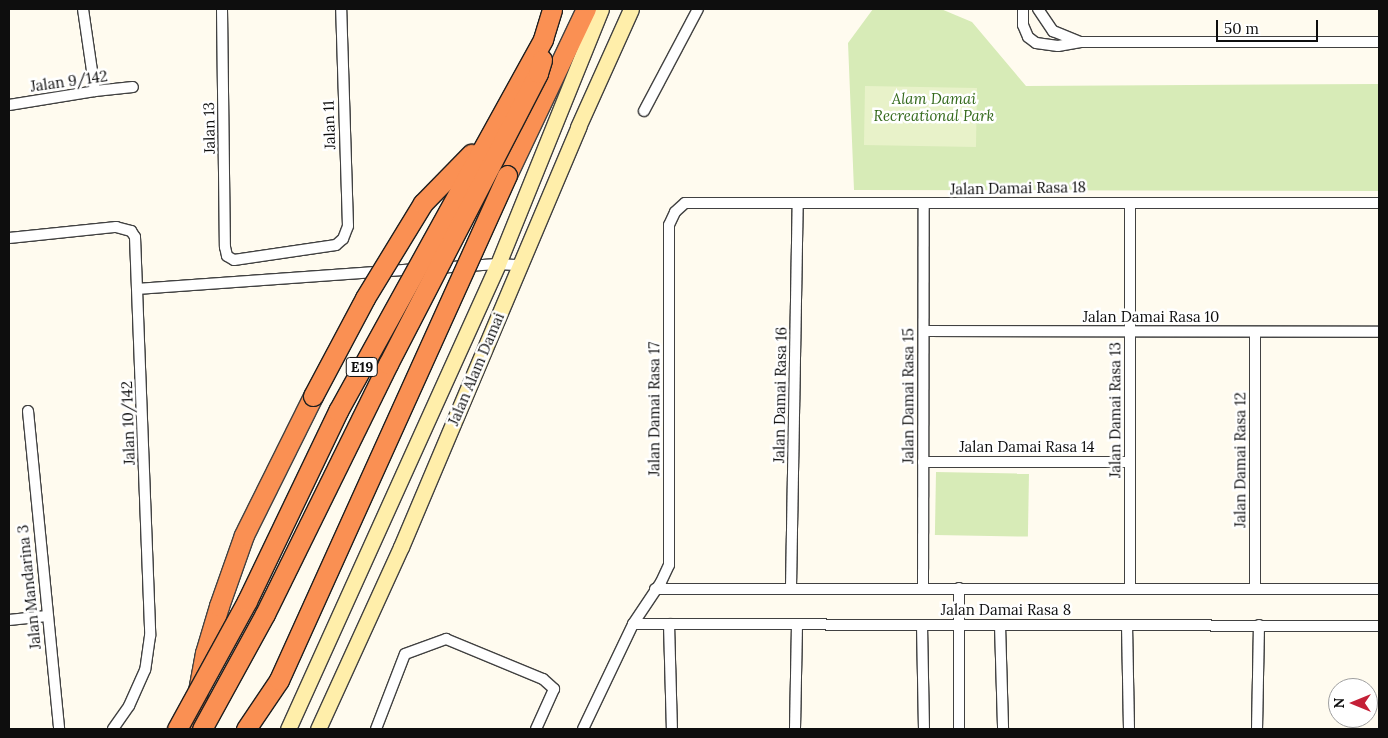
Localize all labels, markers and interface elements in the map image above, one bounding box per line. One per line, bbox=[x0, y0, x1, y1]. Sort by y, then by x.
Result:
scale bar bbox=[1218, 10, 1320, 42]
text: 50 m bbox=[1224, 19, 1259, 38]
street label: Jalan 9/142 bbox=[29, 67, 109, 95]
park label: Alam Damai Recreational Park bbox=[874, 89, 994, 124]
street label: Jalan 11 bbox=[319, 100, 339, 150]
street label: Jalan 13 bbox=[200, 102, 218, 154]
street label: Jalan Damai Rasa 18 bbox=[950, 178, 1086, 198]
street label: Jalan Damai Rasa 10 bbox=[1083, 308, 1219, 326]
street label: Jalan Alam Damai bbox=[444, 310, 508, 428]
street label: Jalan Damai Rasa 16 bbox=[770, 327, 790, 463]
street label: Jalan Damai Rasa 15 bbox=[899, 328, 917, 464]
street label: Jalan Damai Rasa 17 bbox=[645, 342, 663, 476]
street label: Jalan Damai Rasa 13 bbox=[1106, 342, 1124, 478]
road number: E19 bbox=[346, 356, 378, 378]
street label: Jalan 10/142 bbox=[118, 381, 138, 465]
street label: Jalan Damai Rasa 12 bbox=[1231, 392, 1249, 528]
street label: Jalan Damai Rasa 14 bbox=[959, 438, 1095, 456]
street label: Jalan Mandarina 3 bbox=[14, 524, 44, 650]
street label: Jalan Damai Rasa 8 bbox=[941, 601, 1071, 619]
north arrow bbox=[1328, 678, 1378, 728]
text: N bbox=[1330, 698, 1348, 708]

